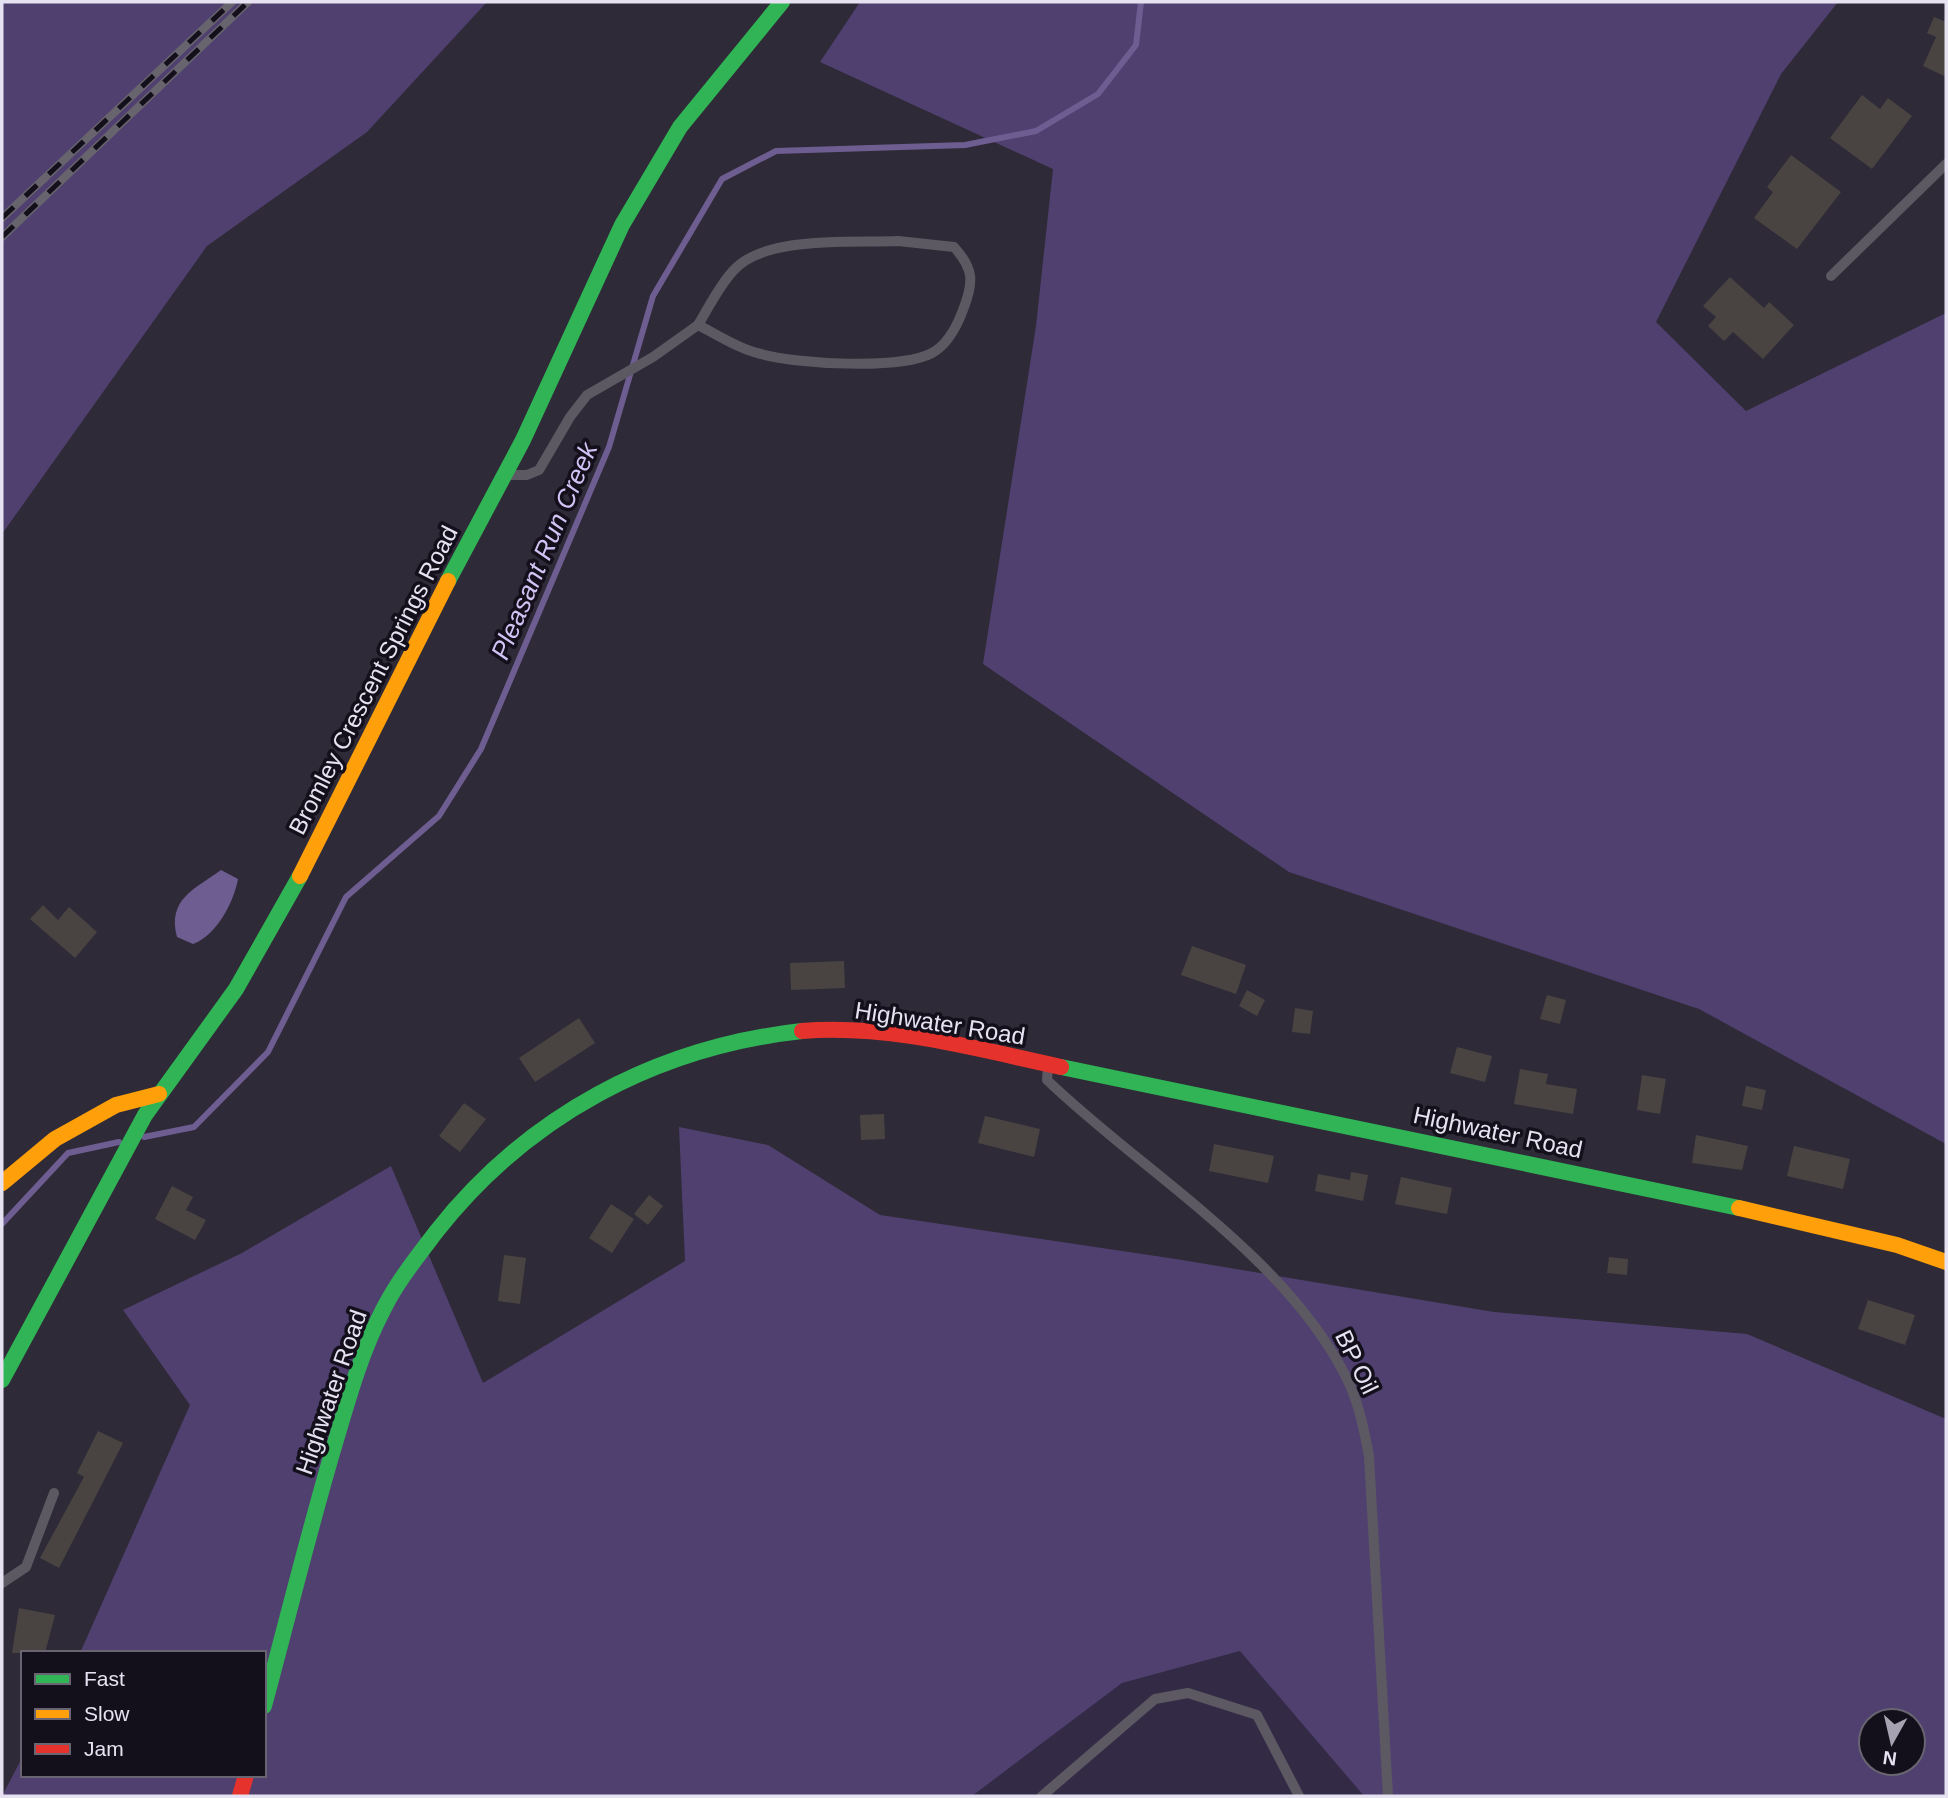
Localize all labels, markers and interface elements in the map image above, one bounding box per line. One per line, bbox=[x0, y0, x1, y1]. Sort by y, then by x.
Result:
water label: Pleasant Run Creek bbox=[485, 436, 604, 664]
street label: Bromley Crescent Springs Road bbox=[283, 521, 463, 839]
street label: Highwater Road bbox=[853, 996, 1027, 1050]
street label: Highwater Road bbox=[1411, 1101, 1585, 1163]
street label: Highwater Road bbox=[290, 1306, 372, 1478]
street label: BP Oil bbox=[1330, 1326, 1384, 1398]
legend bbox=[21, 1651, 266, 1777]
text: Fast bbox=[84, 1667, 125, 1690]
text: Slow bbox=[84, 1702, 130, 1725]
north arrow bbox=[1857, 1707, 1927, 1777]
text: Jam bbox=[84, 1737, 124, 1760]
text: N bbox=[1881, 1747, 1898, 1770]

